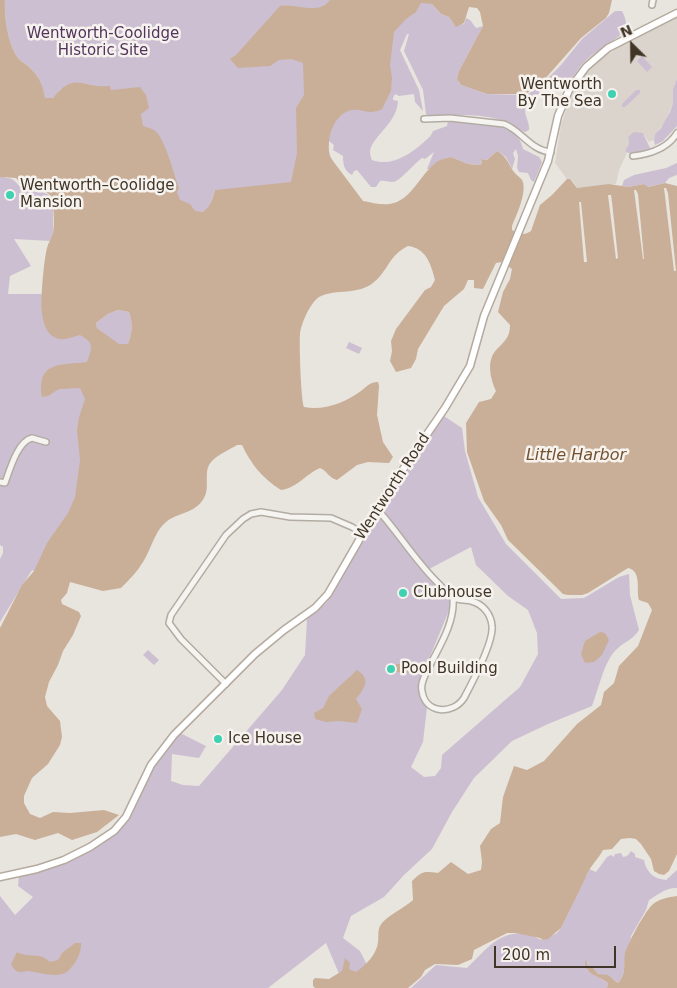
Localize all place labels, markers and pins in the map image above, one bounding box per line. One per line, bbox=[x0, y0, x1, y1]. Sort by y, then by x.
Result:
place label: Wentworth By The Sea bbox=[517, 76, 602, 111]
marker: Wentworth By The Sea bbox=[606, 88, 618, 100]
place label: Wentworth–Coolidge Mansion bbox=[20, 177, 175, 212]
marker: Wentworth–Coolidge Mansion bbox=[4, 189, 16, 201]
place label: Clubhouse bbox=[413, 584, 492, 602]
marker: Clubhouse bbox=[397, 587, 409, 599]
place label: Pool Building bbox=[401, 660, 498, 678]
marker: Pool Building bbox=[385, 663, 397, 675]
place label: Ice House bbox=[228, 730, 302, 748]
marker: Ice House bbox=[212, 733, 224, 745]

